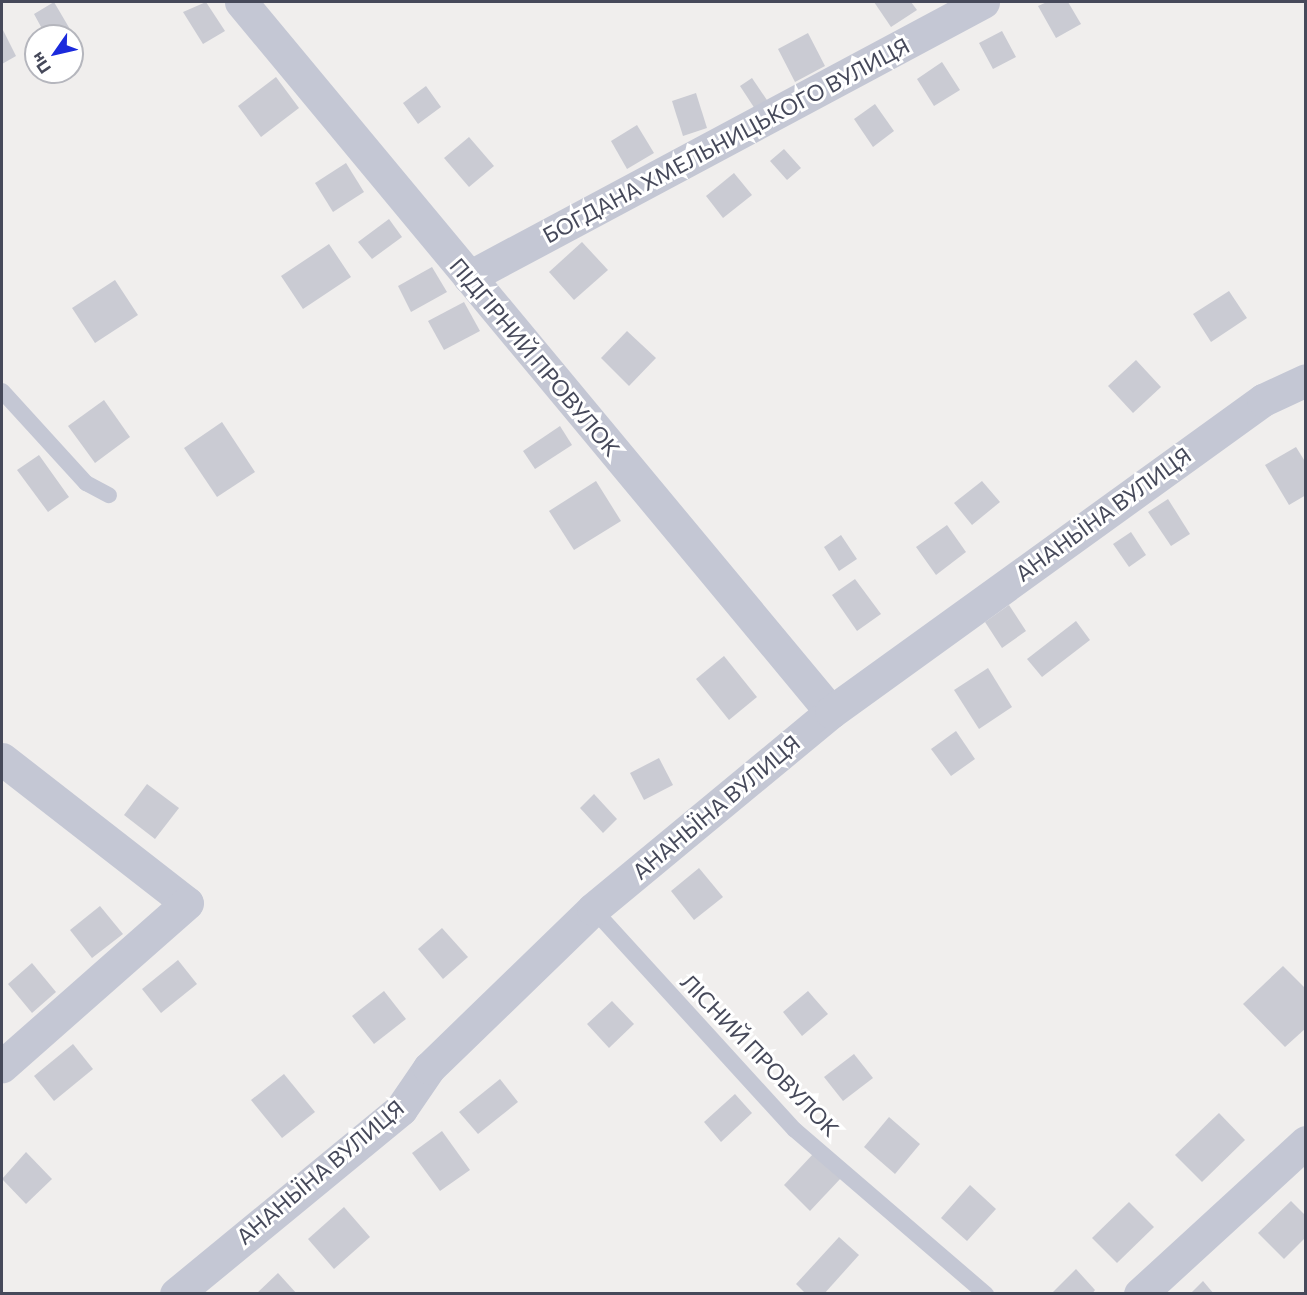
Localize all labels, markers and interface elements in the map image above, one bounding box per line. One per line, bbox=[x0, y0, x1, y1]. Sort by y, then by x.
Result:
north arrow bbox=[24, 24, 84, 84]
street label: БОГДАНА ХМЕЛЬНИЦЬКОГО ВУЛИЦЯ bbox=[538, 32, 914, 248]
text: Пн bbox=[27, 49, 54, 77]
street label: ПІДГІРНИЙ ПРОВУЛОК bbox=[444, 253, 626, 461]
street label: АНАНЬЇНА ВУЛИЦЯ bbox=[1010, 441, 1196, 587]
street label: АНАНЬЇНА ВУЛИЦЯ bbox=[627, 729, 805, 885]
street label: ЛІСНИЙ ПРОВУЛОК bbox=[676, 968, 844, 1142]
street label: АНАНЬЇНА ВУЛИЦЯ bbox=[231, 1094, 409, 1250]

